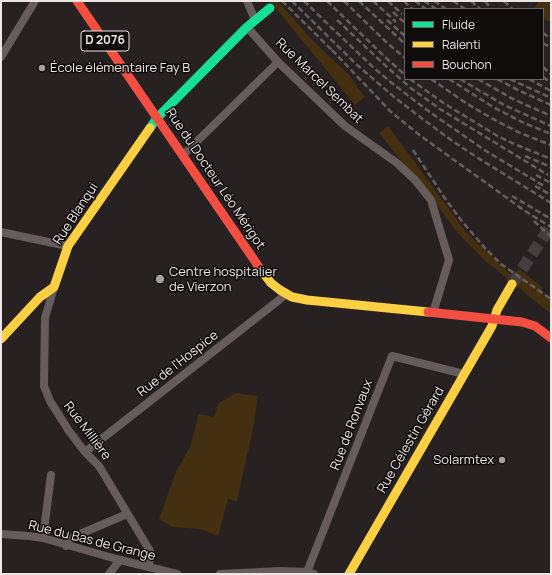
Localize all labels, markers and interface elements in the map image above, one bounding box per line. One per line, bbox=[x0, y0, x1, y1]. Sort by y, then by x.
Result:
legend bbox=[404, 8, 544, 80]
text: Fluide bbox=[442, 16, 475, 33]
road number: D 2076 bbox=[81, 31, 129, 51]
street label: Rue Marcel Sembat bbox=[272, 35, 366, 127]
text: Ralenti bbox=[442, 36, 481, 53]
text: Bouchon bbox=[442, 56, 492, 73]
place label: École élémentaire Fay B bbox=[50, 60, 190, 76]
marker: École élémentaire Fay B bbox=[37, 63, 47, 73]
street label: Rue du Docteur Léo Mérigot bbox=[162, 106, 268, 252]
street label: Rue Blanqui bbox=[50, 180, 102, 248]
place label: Centre hospitalier de Vierzon bbox=[169, 264, 277, 295]
marker: Centre hospitalier de Vierzon bbox=[154, 273, 166, 285]
street label: Rue de l'Hospice bbox=[135, 328, 221, 400]
street label: Rue de Ronvaux bbox=[328, 378, 376, 472]
street label: Rue Célestin Gérard bbox=[374, 384, 448, 496]
street label: Rue Millière bbox=[60, 399, 114, 463]
place label: Solarmtex bbox=[433, 452, 494, 468]
marker: Solarmtex bbox=[497, 455, 507, 465]
street label: Rue du Bas de Grange bbox=[27, 518, 157, 564]

